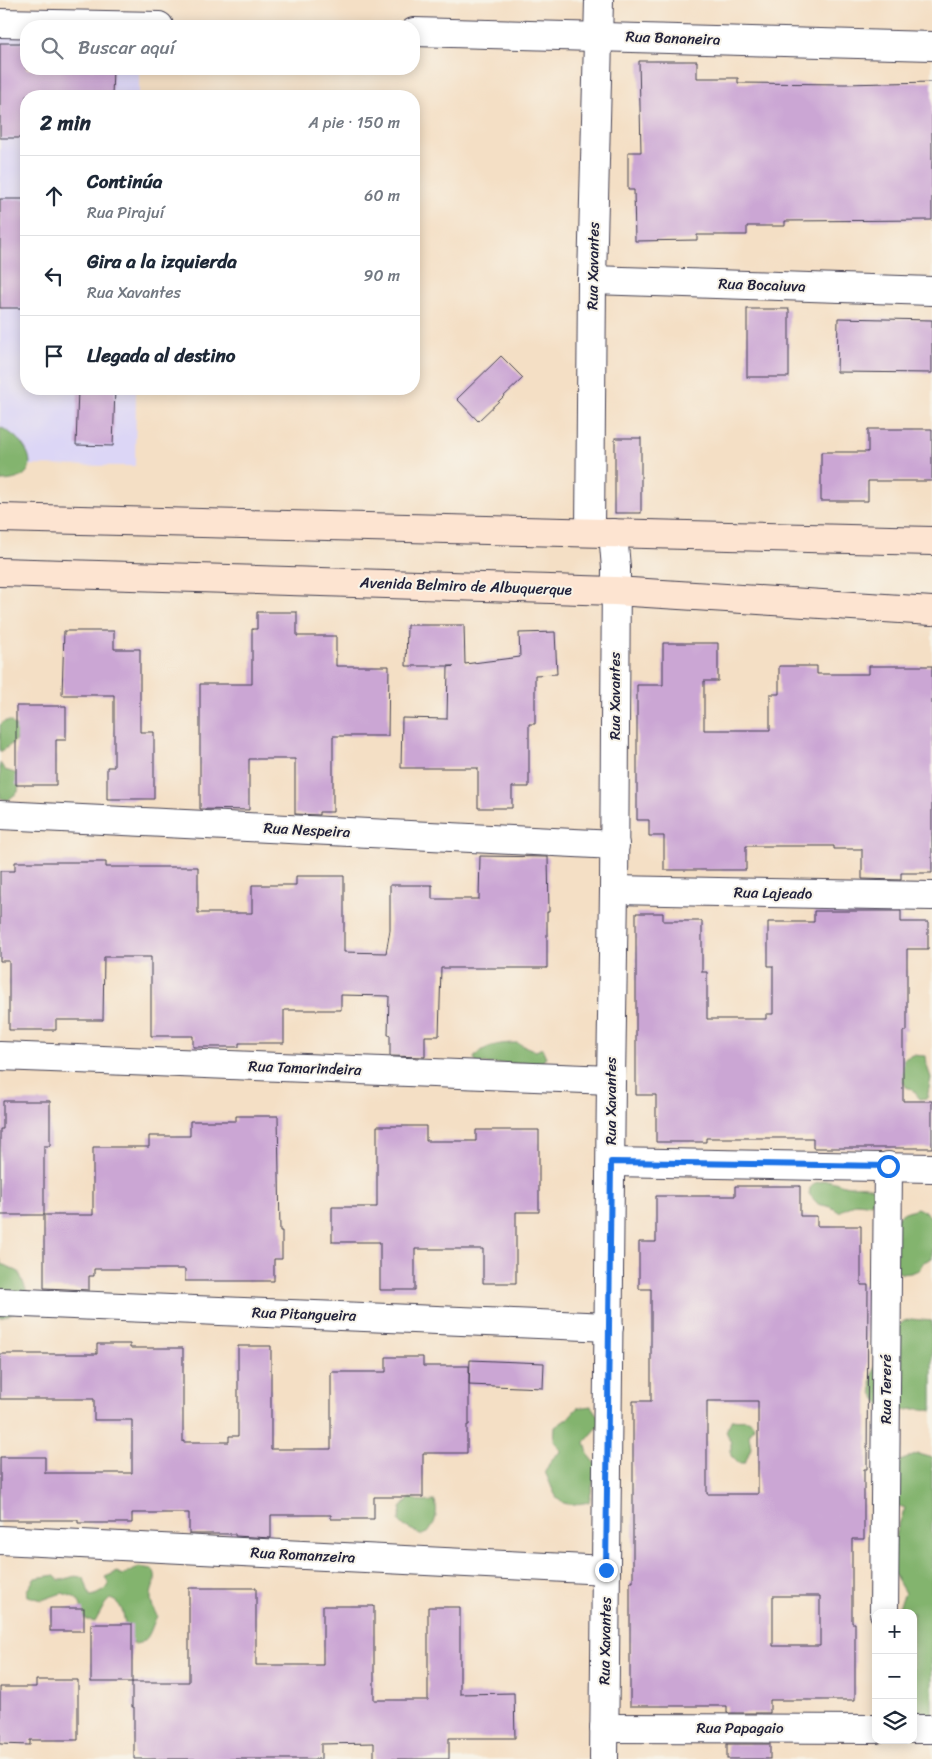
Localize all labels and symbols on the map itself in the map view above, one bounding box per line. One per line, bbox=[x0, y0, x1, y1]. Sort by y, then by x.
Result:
street label: Rua Bananeira bbox=[625, 23, 721, 53]
street label: Rua Xavantes bbox=[579, 222, 607, 310]
street label: Rua Bocaiuva bbox=[718, 270, 807, 300]
street label: Avenida Belmiro de Albuquerque bbox=[359, 569, 572, 603]
street label: Rua Xavantes bbox=[602, 652, 628, 740]
street label: Rua Nespeira bbox=[263, 815, 351, 845]
street label: Rua Lajeado bbox=[734, 879, 813, 907]
street label: Rua Tamarindeira bbox=[248, 1053, 362, 1083]
street label: Rua Xavantes bbox=[598, 1057, 624, 1145]
route start bbox=[877, 1155, 900, 1178]
street label: Rua Pitangueira bbox=[251, 1299, 357, 1329]
street label: Rua Tereré bbox=[873, 1354, 899, 1424]
street label: Rua Romanzeira bbox=[250, 1539, 357, 1571]
route end bbox=[595, 1559, 618, 1582]
street label: Rua Xavantes bbox=[591, 1597, 619, 1685]
street label: Rua Papagaio bbox=[696, 1715, 784, 1741]

